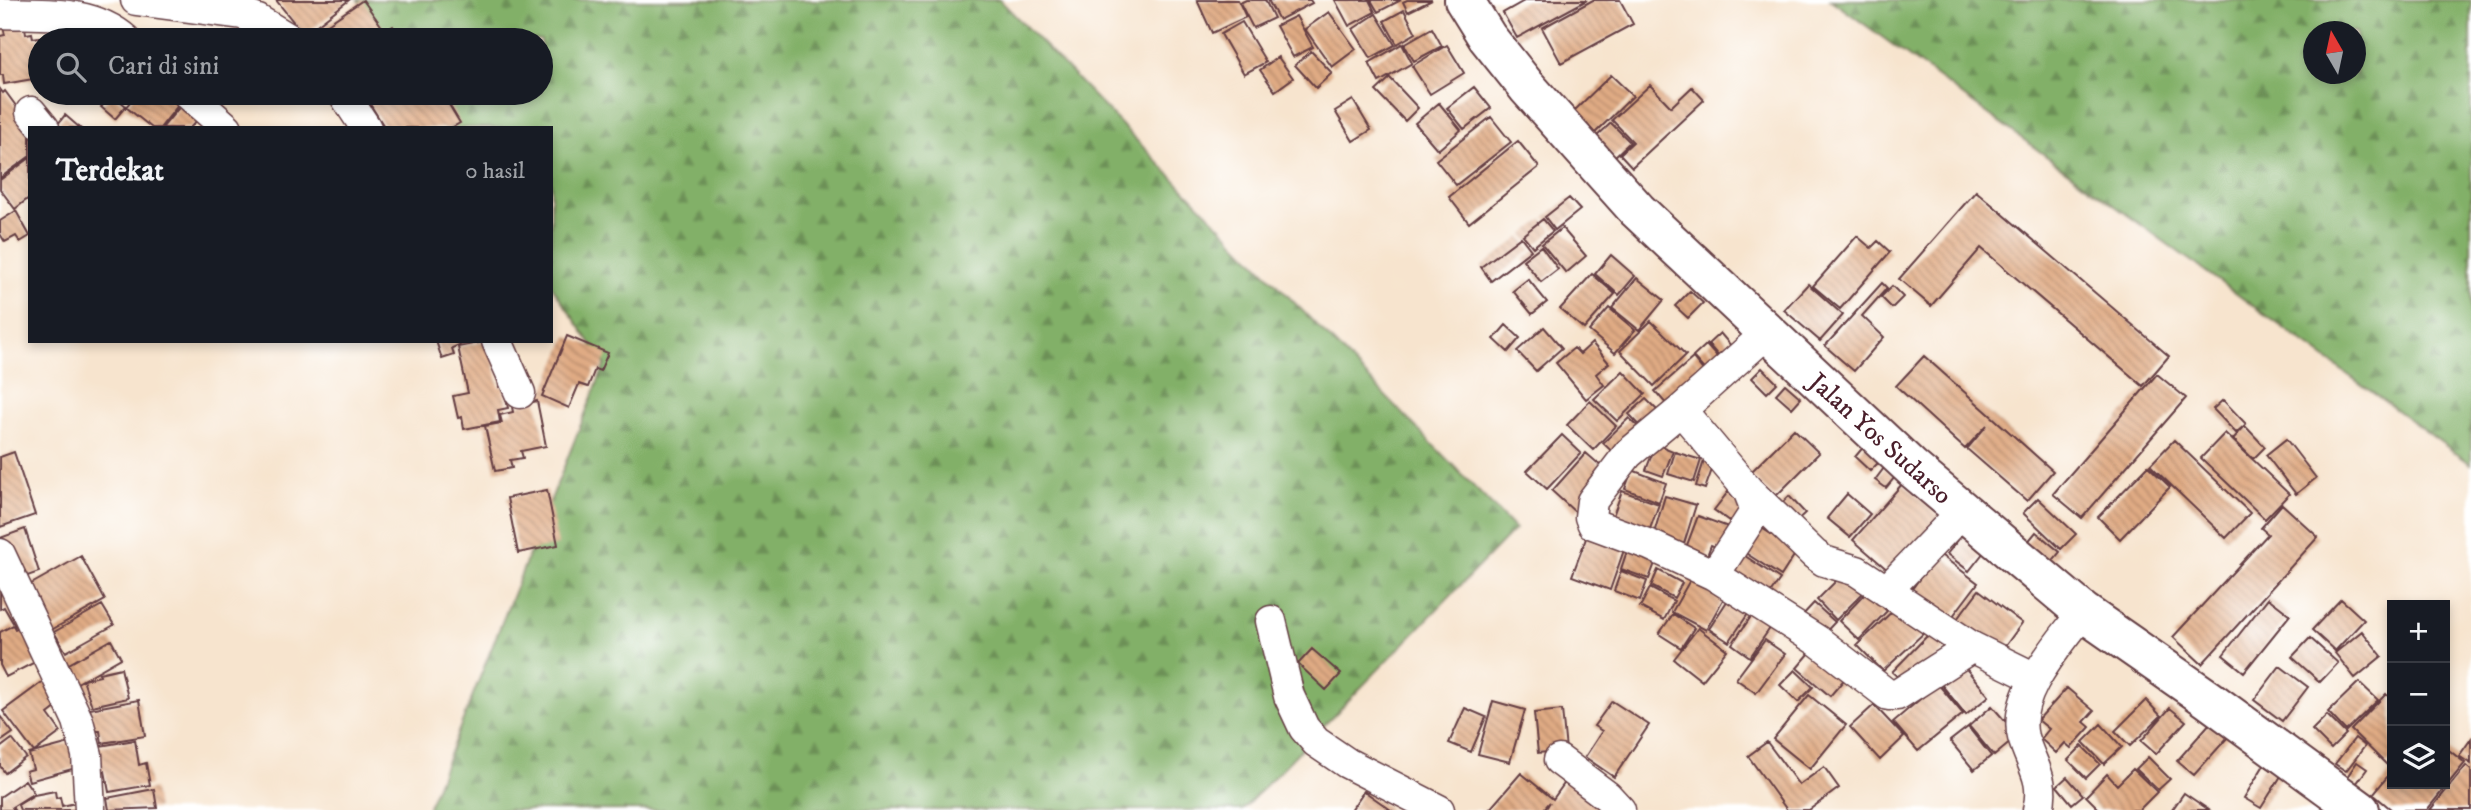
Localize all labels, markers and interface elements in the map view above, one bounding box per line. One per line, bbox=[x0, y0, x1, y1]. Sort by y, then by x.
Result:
north arrow bbox=[2303, 21, 2366, 84]
search box bbox=[28, 28, 553, 105]
icon: search bbox=[52, 48, 90, 86]
text: Cari di sini bbox=[108, 50, 219, 83]
text: Terdekat bbox=[56, 153, 164, 190]
text: 0 hasil bbox=[465, 157, 525, 186]
street label: Jalan Yos Sudarso bbox=[1800, 365, 1959, 512]
map controls bbox=[2387, 600, 2450, 789]
button: + bbox=[2387, 600, 2450, 663]
button: − bbox=[2387, 663, 2450, 726]
button: layers bbox=[2387, 726, 2450, 789]

